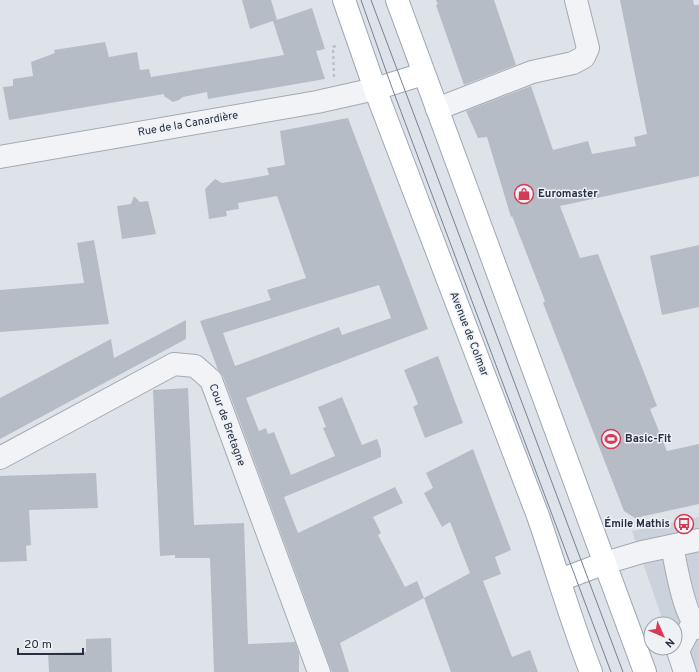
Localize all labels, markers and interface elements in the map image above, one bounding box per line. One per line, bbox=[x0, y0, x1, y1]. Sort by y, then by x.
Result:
street label: Rue de la Canardière bbox=[137, 108, 239, 140]
shop icon: Euromaster bbox=[513, 183, 535, 205]
place label: Euromaster bbox=[538, 187, 598, 201]
street label: Avenue de Colmar bbox=[446, 290, 492, 379]
street label: Cour de Bretagne bbox=[206, 382, 248, 468]
sports icon: Basic-Fit bbox=[600, 428, 622, 450]
place label: Basic-Fit bbox=[625, 432, 671, 446]
bus stop icon: Émile Mathis bbox=[673, 513, 695, 535]
place label: Émile Mathis bbox=[604, 516, 670, 531]
north arrow bbox=[643, 616, 683, 656]
scale bar bbox=[18, 630, 83, 656]
text: N bbox=[662, 635, 677, 650]
text: 20 m bbox=[24, 637, 52, 653]

